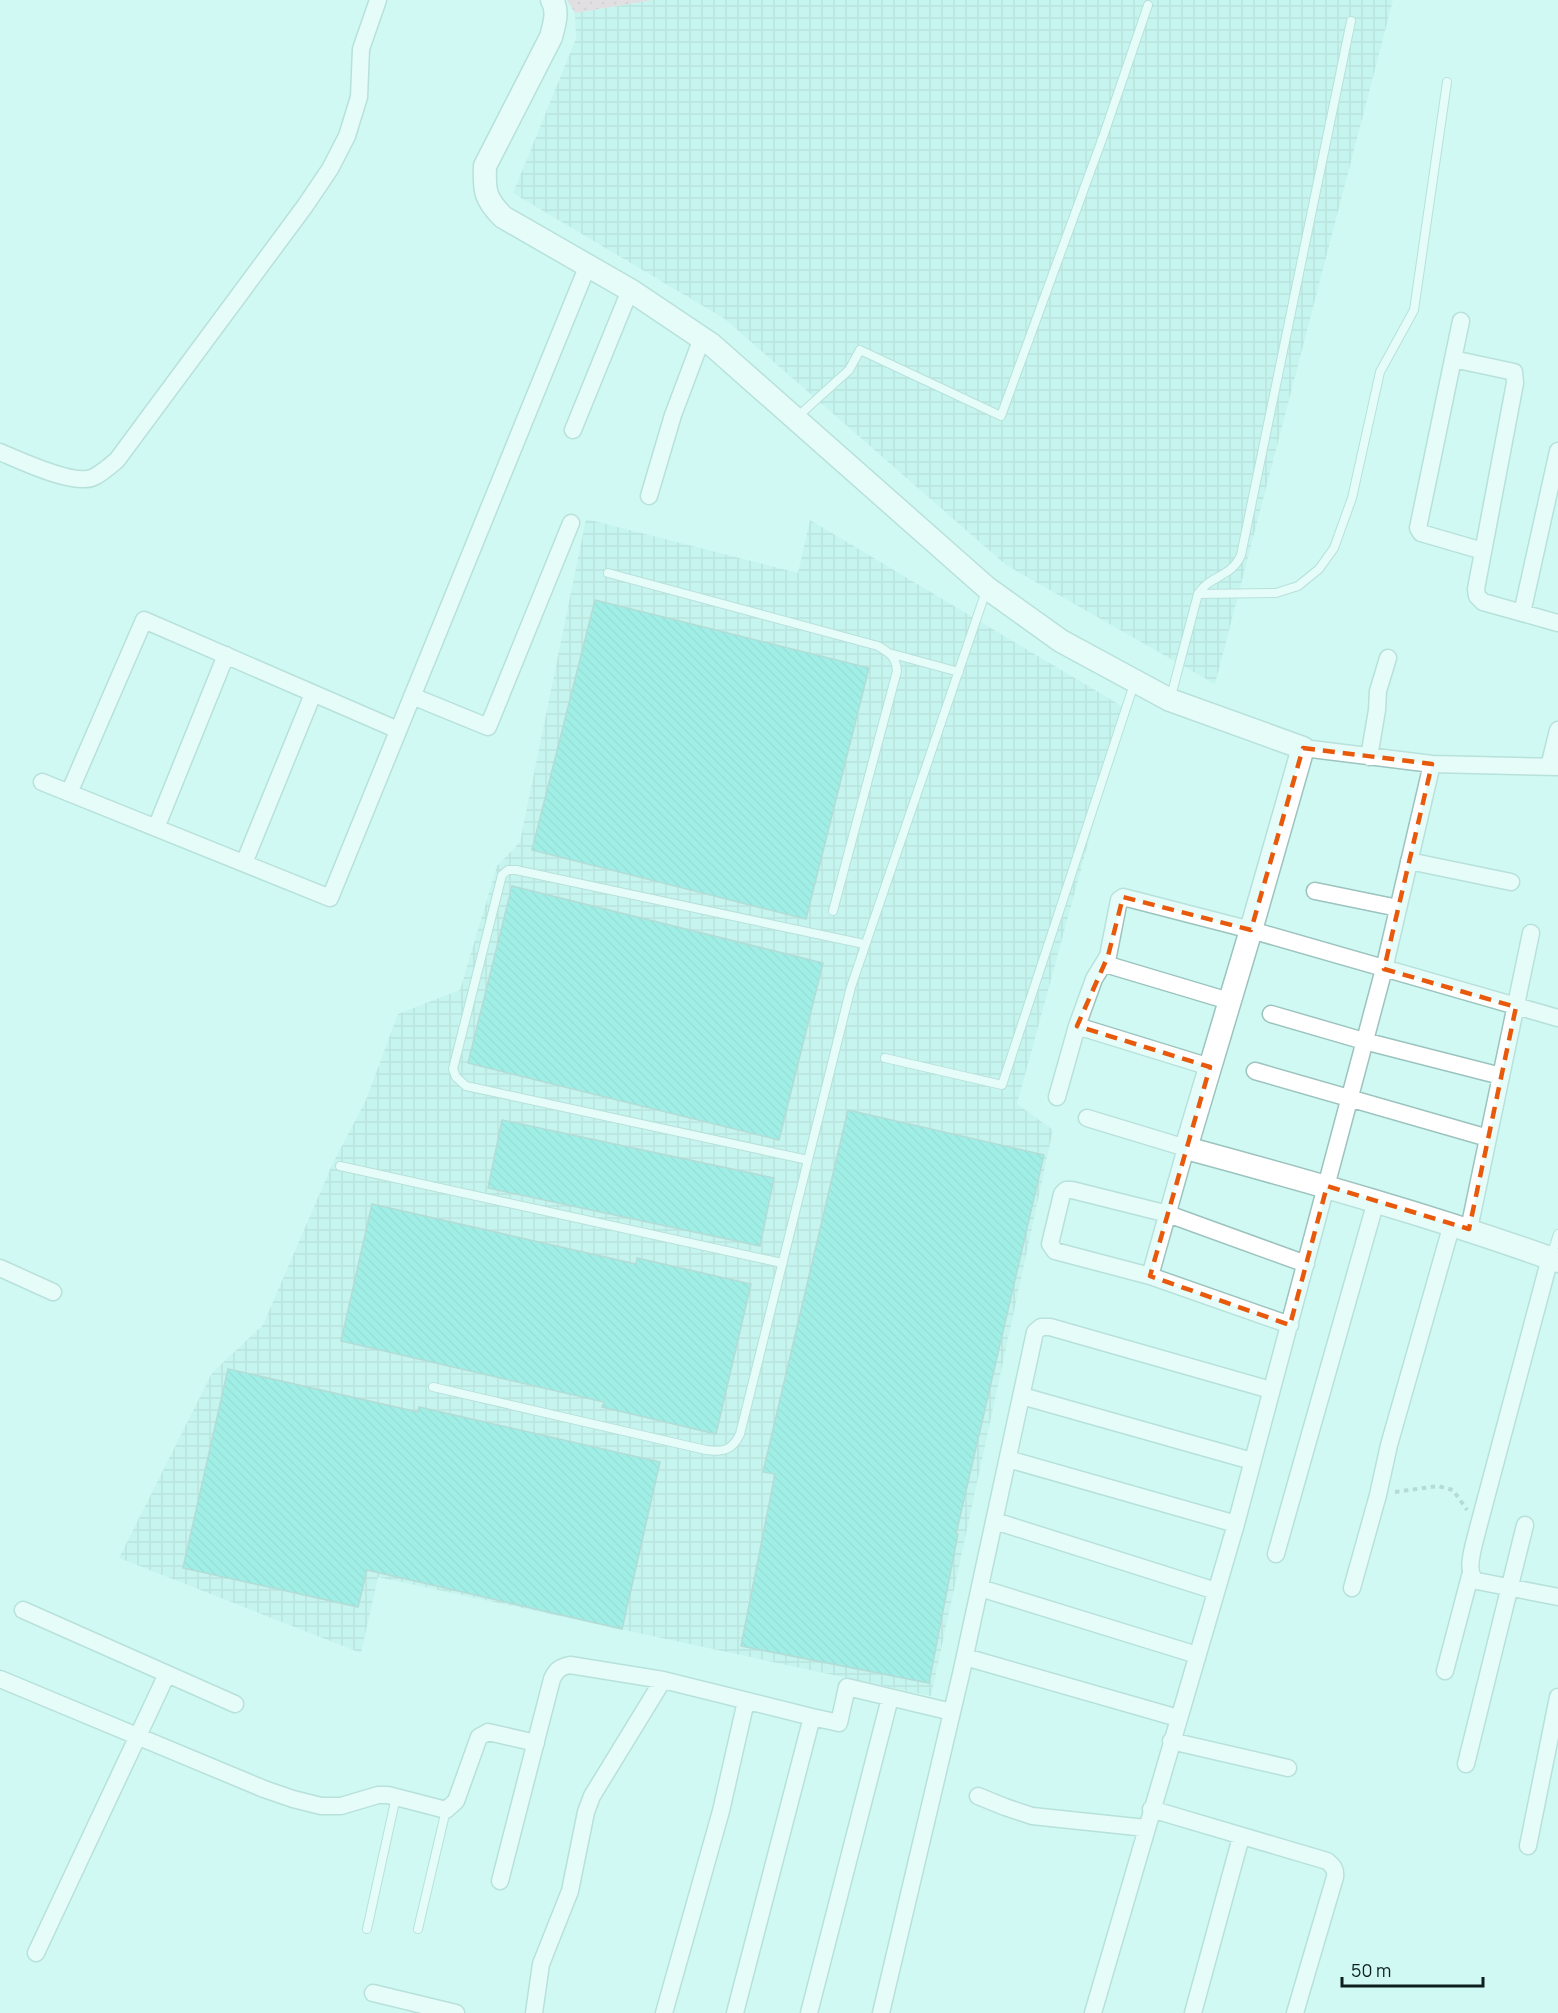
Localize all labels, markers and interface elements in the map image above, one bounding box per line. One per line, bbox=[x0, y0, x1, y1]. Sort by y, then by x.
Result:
scale bar bbox=[1342, 1950, 1483, 1988]
text: 50 m bbox=[1351, 1958, 1391, 1982]

